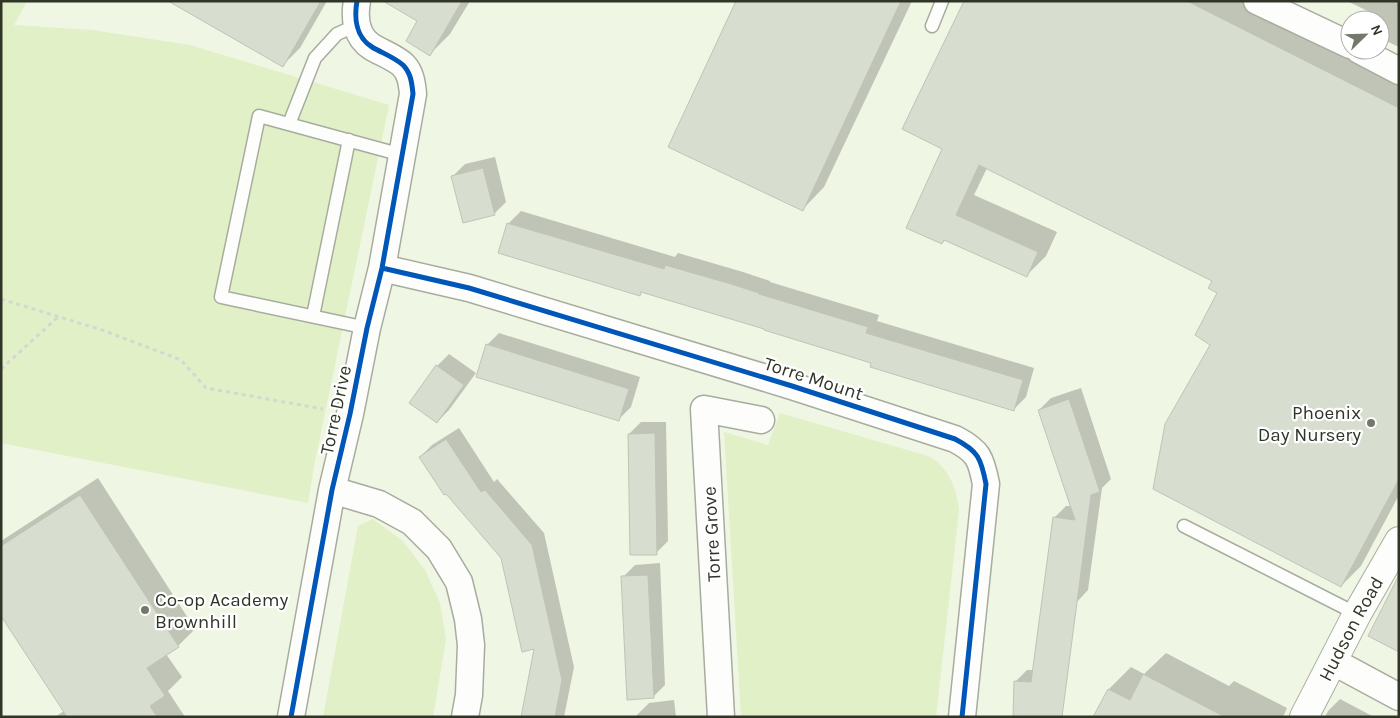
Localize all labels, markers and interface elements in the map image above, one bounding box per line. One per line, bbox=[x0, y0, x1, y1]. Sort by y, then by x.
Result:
north arrow bbox=[1340, 10, 1390, 60]
text: N bbox=[1367, 22, 1386, 38]
street label: Torre Mount bbox=[761, 353, 866, 405]
street label: Torre Drive bbox=[316, 364, 356, 457]
place label: Phoenix Day Nursery bbox=[1258, 402, 1361, 446]
marker: Phoenix Day Nursery bbox=[1365, 417, 1377, 429]
street label: Torre Grove bbox=[699, 486, 725, 582]
street label: Hudson Road bbox=[1314, 573, 1388, 685]
place label: Co-op Academy Brownhill bbox=[155, 589, 289, 633]
marker: Co-op Academy Brownhill bbox=[139, 604, 151, 616]

